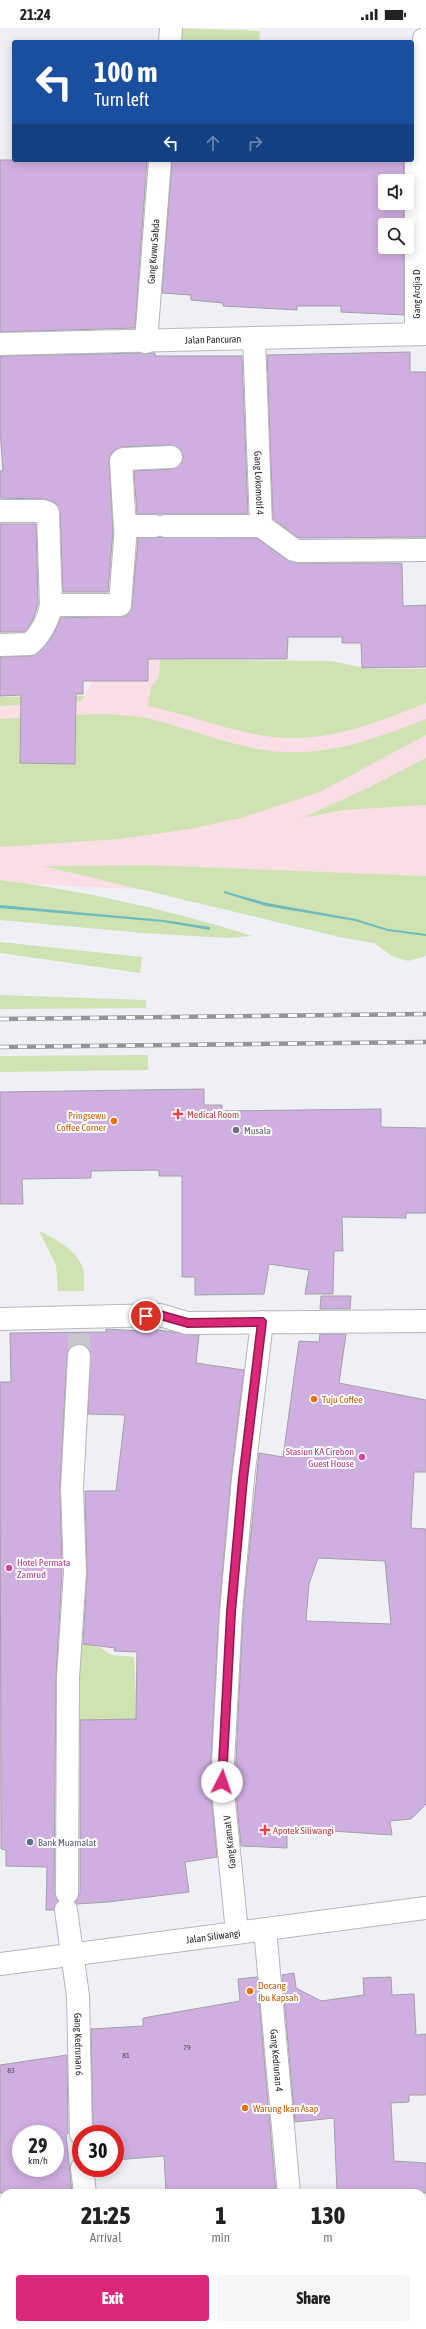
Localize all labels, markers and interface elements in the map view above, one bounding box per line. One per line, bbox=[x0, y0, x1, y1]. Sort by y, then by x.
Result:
text: 21:24 bbox=[20, 6, 51, 23]
icon: left bbox=[28, 56, 80, 108]
text: 100 m bbox=[94, 56, 157, 88]
text: Turn left bbox=[94, 89, 149, 110]
icon: left bbox=[160, 132, 182, 154]
icon: ahead bbox=[202, 132, 224, 154]
icon: right bbox=[244, 132, 266, 154]
map controls bbox=[378, 174, 414, 254]
button: sound bbox=[378, 174, 414, 210]
street label: Gang Kuwu Sabda bbox=[145, 218, 161, 284]
button: search bbox=[378, 218, 414, 254]
street label: Gang Ardjia D bbox=[411, 269, 422, 319]
street label: Jalan Pancuran bbox=[185, 333, 241, 346]
street label: Gang Lokomotif 4 bbox=[252, 451, 266, 515]
marker: Medical Room bbox=[172, 1108, 184, 1120]
place label: Medical Room bbox=[187, 1109, 239, 1120]
place label: Pringsewu Coffee Corner bbox=[56, 1110, 107, 1133]
marker: Pringsewu Coffee Corner bbox=[109, 1116, 119, 1126]
marker: Musala bbox=[231, 1125, 241, 1135]
place label: Musala bbox=[244, 1125, 271, 1136]
pin bbox=[129, 1299, 163, 1333]
icon: arrive bbox=[135, 1305, 157, 1327]
marker: Tuju Coffee bbox=[309, 1394, 319, 1404]
place label: Tuju Coffee bbox=[322, 1394, 363, 1405]
place label: Stasiun KA Cirebon Guest House bbox=[286, 1446, 354, 1469]
marker: Stasiun KA Cirebon Guest House bbox=[357, 1452, 367, 1462]
place label: Hotel Permata Zamrud bbox=[17, 1557, 71, 1580]
marker: Hotel Permata Zamrud bbox=[4, 1563, 14, 1573]
position arrow bbox=[201, 1761, 243, 1803]
street label: Gang Kramat V bbox=[221, 1815, 238, 1869]
marker: Apotek Siliwangi bbox=[260, 1825, 270, 1835]
place label: Apotek Siliwangi bbox=[273, 1825, 334, 1836]
marker: Bank Muamalat bbox=[25, 1837, 35, 1847]
place label: Bank Muamalat bbox=[38, 1837, 96, 1848]
street label: Jalan Siliwangi bbox=[185, 1927, 241, 1946]
place label: Docang Ibu Kapsah bbox=[258, 1980, 299, 2003]
marker: Docang Ibu Kapsah bbox=[245, 1986, 255, 1996]
street label: Gang Kedrunan 6 bbox=[72, 2013, 85, 2076]
street label: Gang Kedrunan 4 bbox=[268, 2029, 285, 2093]
house number: 79 bbox=[183, 2043, 191, 2052]
house number: 81 bbox=[122, 2051, 130, 2060]
house number: 83 bbox=[7, 2066, 15, 2075]
marker: Warung Ikan Asap bbox=[240, 2103, 250, 2113]
place label: Warung Ikan Asap bbox=[253, 2103, 319, 2114]
speed limit sign: 30 bbox=[72, 2125, 124, 2177]
text: 29 bbox=[29, 2134, 47, 2157]
text: km/h bbox=[28, 2155, 48, 2166]
text: 21:25 bbox=[81, 2202, 130, 2229]
text: 1 bbox=[215, 2202, 226, 2229]
text: 130 bbox=[311, 2202, 345, 2229]
text: Arrival bbox=[90, 2230, 122, 2245]
text: min bbox=[211, 2230, 230, 2245]
text: m bbox=[323, 2230, 333, 2245]
button: Exit bbox=[16, 2275, 209, 2321]
button: Share bbox=[217, 2275, 410, 2321]

